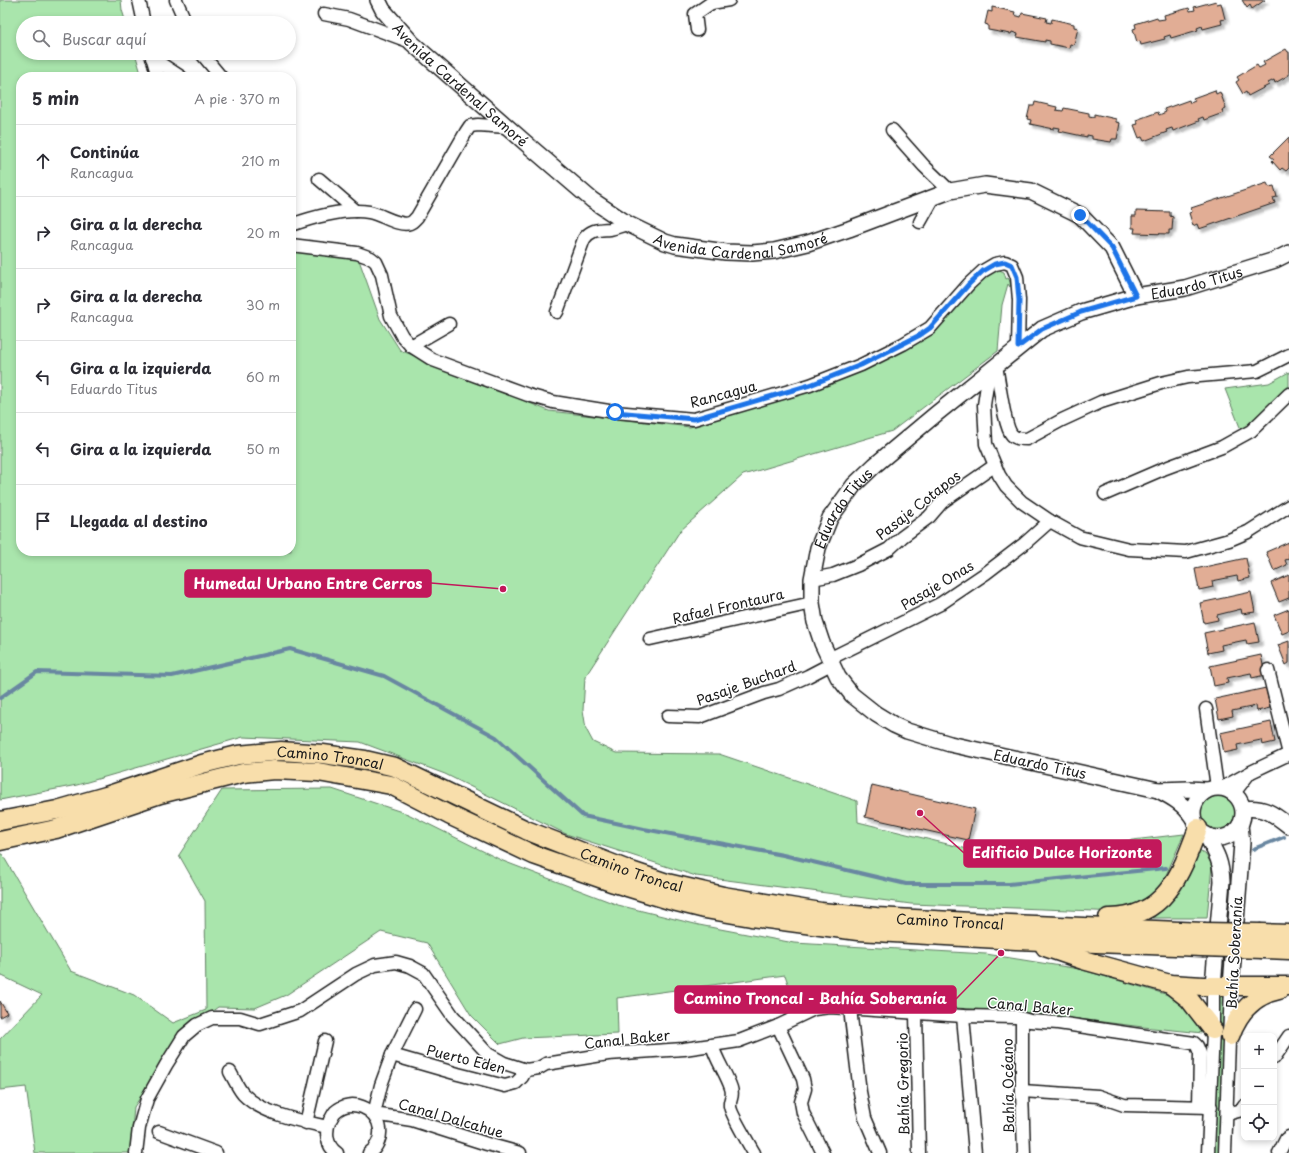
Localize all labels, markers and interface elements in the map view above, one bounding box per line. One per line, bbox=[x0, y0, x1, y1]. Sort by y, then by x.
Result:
search box bbox=[16, 16, 296, 60]
street label: Avenida Cardenal Samoré bbox=[388, 18, 533, 151]
icon: search bbox=[30, 27, 52, 49]
text: Buscar aquí bbox=[62, 27, 146, 50]
text: 5 min bbox=[32, 85, 79, 111]
text: A pie · 370 m bbox=[194, 89, 280, 108]
text: Continúa bbox=[70, 140, 139, 163]
icon: ahead bbox=[32, 150, 54, 172]
text: 210 m bbox=[241, 151, 280, 170]
text: Rancagua bbox=[70, 163, 133, 182]
route end bbox=[1071, 206, 1089, 224]
text: Gira a la derecha bbox=[70, 212, 202, 235]
icon: right bbox=[32, 222, 54, 244]
text: 20 m bbox=[246, 223, 280, 242]
text: Avenida Cardenal Samoré bbox=[650, 227, 830, 264]
street label: Avenida Cardenal Samoré bbox=[654, 227, 828, 243]
text: Rancagua bbox=[70, 235, 133, 254]
street label: Eduardo Titus bbox=[1149, 260, 1245, 304]
text: Gira a la derecha bbox=[70, 284, 202, 307]
icon: right bbox=[32, 294, 54, 316]
text: 30 m bbox=[246, 295, 280, 314]
text: Rancagua bbox=[70, 307, 133, 326]
text: Gira a la izquierda bbox=[70, 356, 211, 379]
icon: left bbox=[32, 366, 54, 388]
text: 60 m bbox=[246, 367, 280, 386]
street label: Rancagua bbox=[687, 375, 759, 413]
text: Eduardo Titus bbox=[70, 379, 157, 398]
route start bbox=[606, 403, 624, 421]
text: Gira a la izquierda bbox=[70, 437, 211, 460]
icon: left bbox=[32, 438, 54, 460]
text: 50 m bbox=[246, 439, 280, 458]
street label: Eduardo Titus bbox=[808, 463, 877, 552]
street label: Pasaje Cotapos bbox=[871, 465, 965, 545]
text: Llegada al destino bbox=[70, 509, 208, 532]
icon: arrive bbox=[32, 510, 54, 532]
street label: Pasaje Onas bbox=[897, 555, 977, 615]
callout: Humedal Urbano Entre Cerros bbox=[185, 570, 431, 597]
text: Humedal Urbano Entre Cerros bbox=[194, 571, 422, 594]
street label: Rafael Frontaura bbox=[670, 583, 786, 629]
street label: Pasaje Buchard bbox=[693, 655, 799, 711]
street label: Camino Troncal bbox=[276, 740, 386, 775]
street label: Eduardo Titus bbox=[992, 744, 1088, 784]
callout: Edificio Dulce Horizonte bbox=[964, 840, 1161, 867]
text: Edificio Dulce Horizonte bbox=[972, 840, 1152, 863]
street label: Camino Troncal bbox=[577, 842, 685, 897]
street label: Bahía Soberanía bbox=[1221, 896, 1247, 1010]
street label: Camino Troncal bbox=[896, 908, 1004, 934]
callout: Camino Troncal - Bahía Soberanía bbox=[675, 986, 956, 1013]
text: Camino Troncal - Bahía Soberanía bbox=[683, 986, 947, 1009]
street label: Canal Baker bbox=[986, 992, 1074, 1020]
street label: Canal Baker bbox=[583, 1024, 671, 1054]
street label: Bahía Gregorio bbox=[892, 1032, 914, 1136]
map controls bbox=[1241, 1033, 1277, 1141]
button: + bbox=[1241, 1033, 1277, 1069]
street label: Bahía Océano bbox=[997, 1038, 1019, 1134]
street label: Puerto Eden bbox=[424, 1039, 508, 1079]
button: − bbox=[1241, 1069, 1277, 1105]
street label: Canal Dalcahue bbox=[396, 1093, 506, 1143]
button: locate bbox=[1241, 1105, 1277, 1141]

